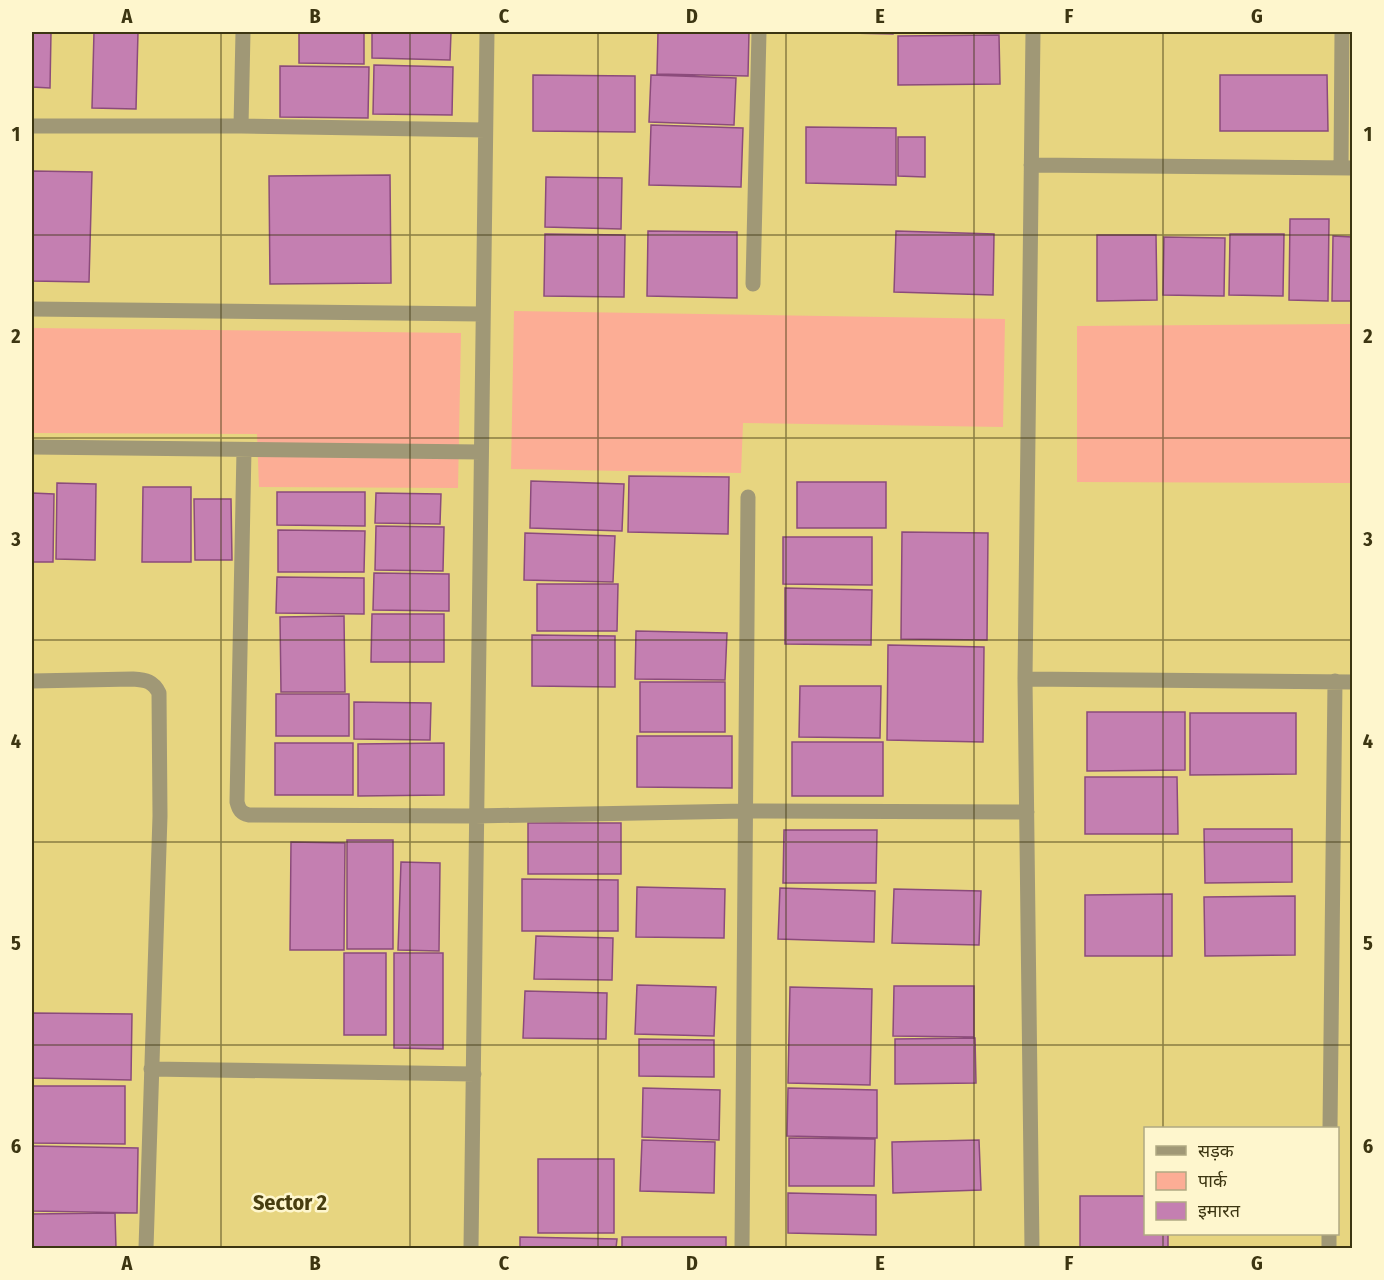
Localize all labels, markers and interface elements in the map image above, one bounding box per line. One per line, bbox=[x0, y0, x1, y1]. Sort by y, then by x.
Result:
text: A bbox=[121, 4, 134, 28]
text: B bbox=[309, 4, 321, 28]
text: C bbox=[499, 4, 510, 28]
text: D bbox=[686, 4, 698, 28]
text: E bbox=[875, 4, 885, 28]
text: F bbox=[1065, 4, 1074, 28]
text: G bbox=[1251, 4, 1263, 28]
text: 1 bbox=[12, 122, 20, 146]
text: 1 bbox=[1364, 122, 1372, 146]
text: 2 bbox=[10, 324, 21, 348]
text: 2 bbox=[1362, 324, 1373, 348]
text: 3 bbox=[10, 527, 21, 551]
text: 3 bbox=[1362, 527, 1373, 551]
text: 4 bbox=[11, 729, 21, 753]
text: 4 bbox=[1363, 729, 1373, 753]
text: 5 bbox=[11, 931, 21, 955]
text: 5 bbox=[1363, 931, 1373, 955]
legend bbox=[1144, 1127, 1339, 1235]
text: 6 bbox=[11, 1134, 21, 1158]
text: 6 bbox=[1363, 1134, 1373, 1158]
text: सड़क bbox=[1198, 1140, 1235, 1162]
text: पार्क bbox=[1198, 1170, 1228, 1192]
district label: Sector 2 bbox=[253, 1189, 327, 1216]
text: इमारत bbox=[1198, 1200, 1241, 1222]
text: A bbox=[121, 1251, 134, 1275]
text: B bbox=[309, 1251, 321, 1275]
text: C bbox=[499, 1251, 510, 1275]
text: D bbox=[686, 1251, 698, 1275]
text: E bbox=[875, 1251, 885, 1275]
text: F bbox=[1065, 1251, 1074, 1275]
text: G bbox=[1251, 1251, 1263, 1275]

